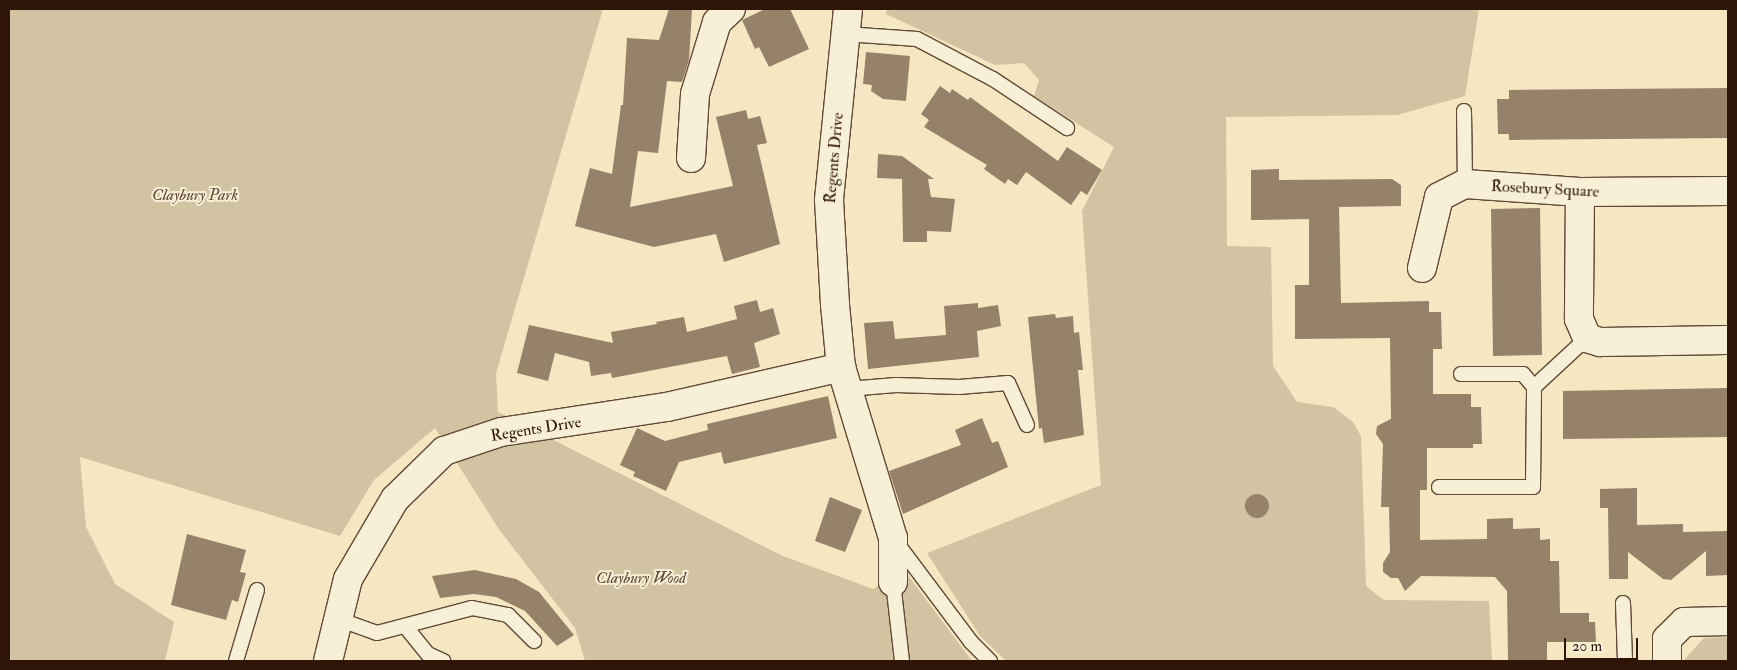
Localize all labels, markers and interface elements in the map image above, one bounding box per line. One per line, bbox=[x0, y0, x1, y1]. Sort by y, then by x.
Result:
street label: Regents Drive bbox=[820, 112, 848, 204]
street label: Rosebury Square bbox=[1490, 177, 1600, 201]
park label: Claybury Park bbox=[152, 185, 238, 205]
street label: Regents Drive bbox=[489, 412, 583, 446]
park label: Claybury Wood bbox=[596, 568, 686, 588]
scale bar bbox=[1567, 628, 1641, 660]
text: 20 m bbox=[1572, 637, 1602, 656]

